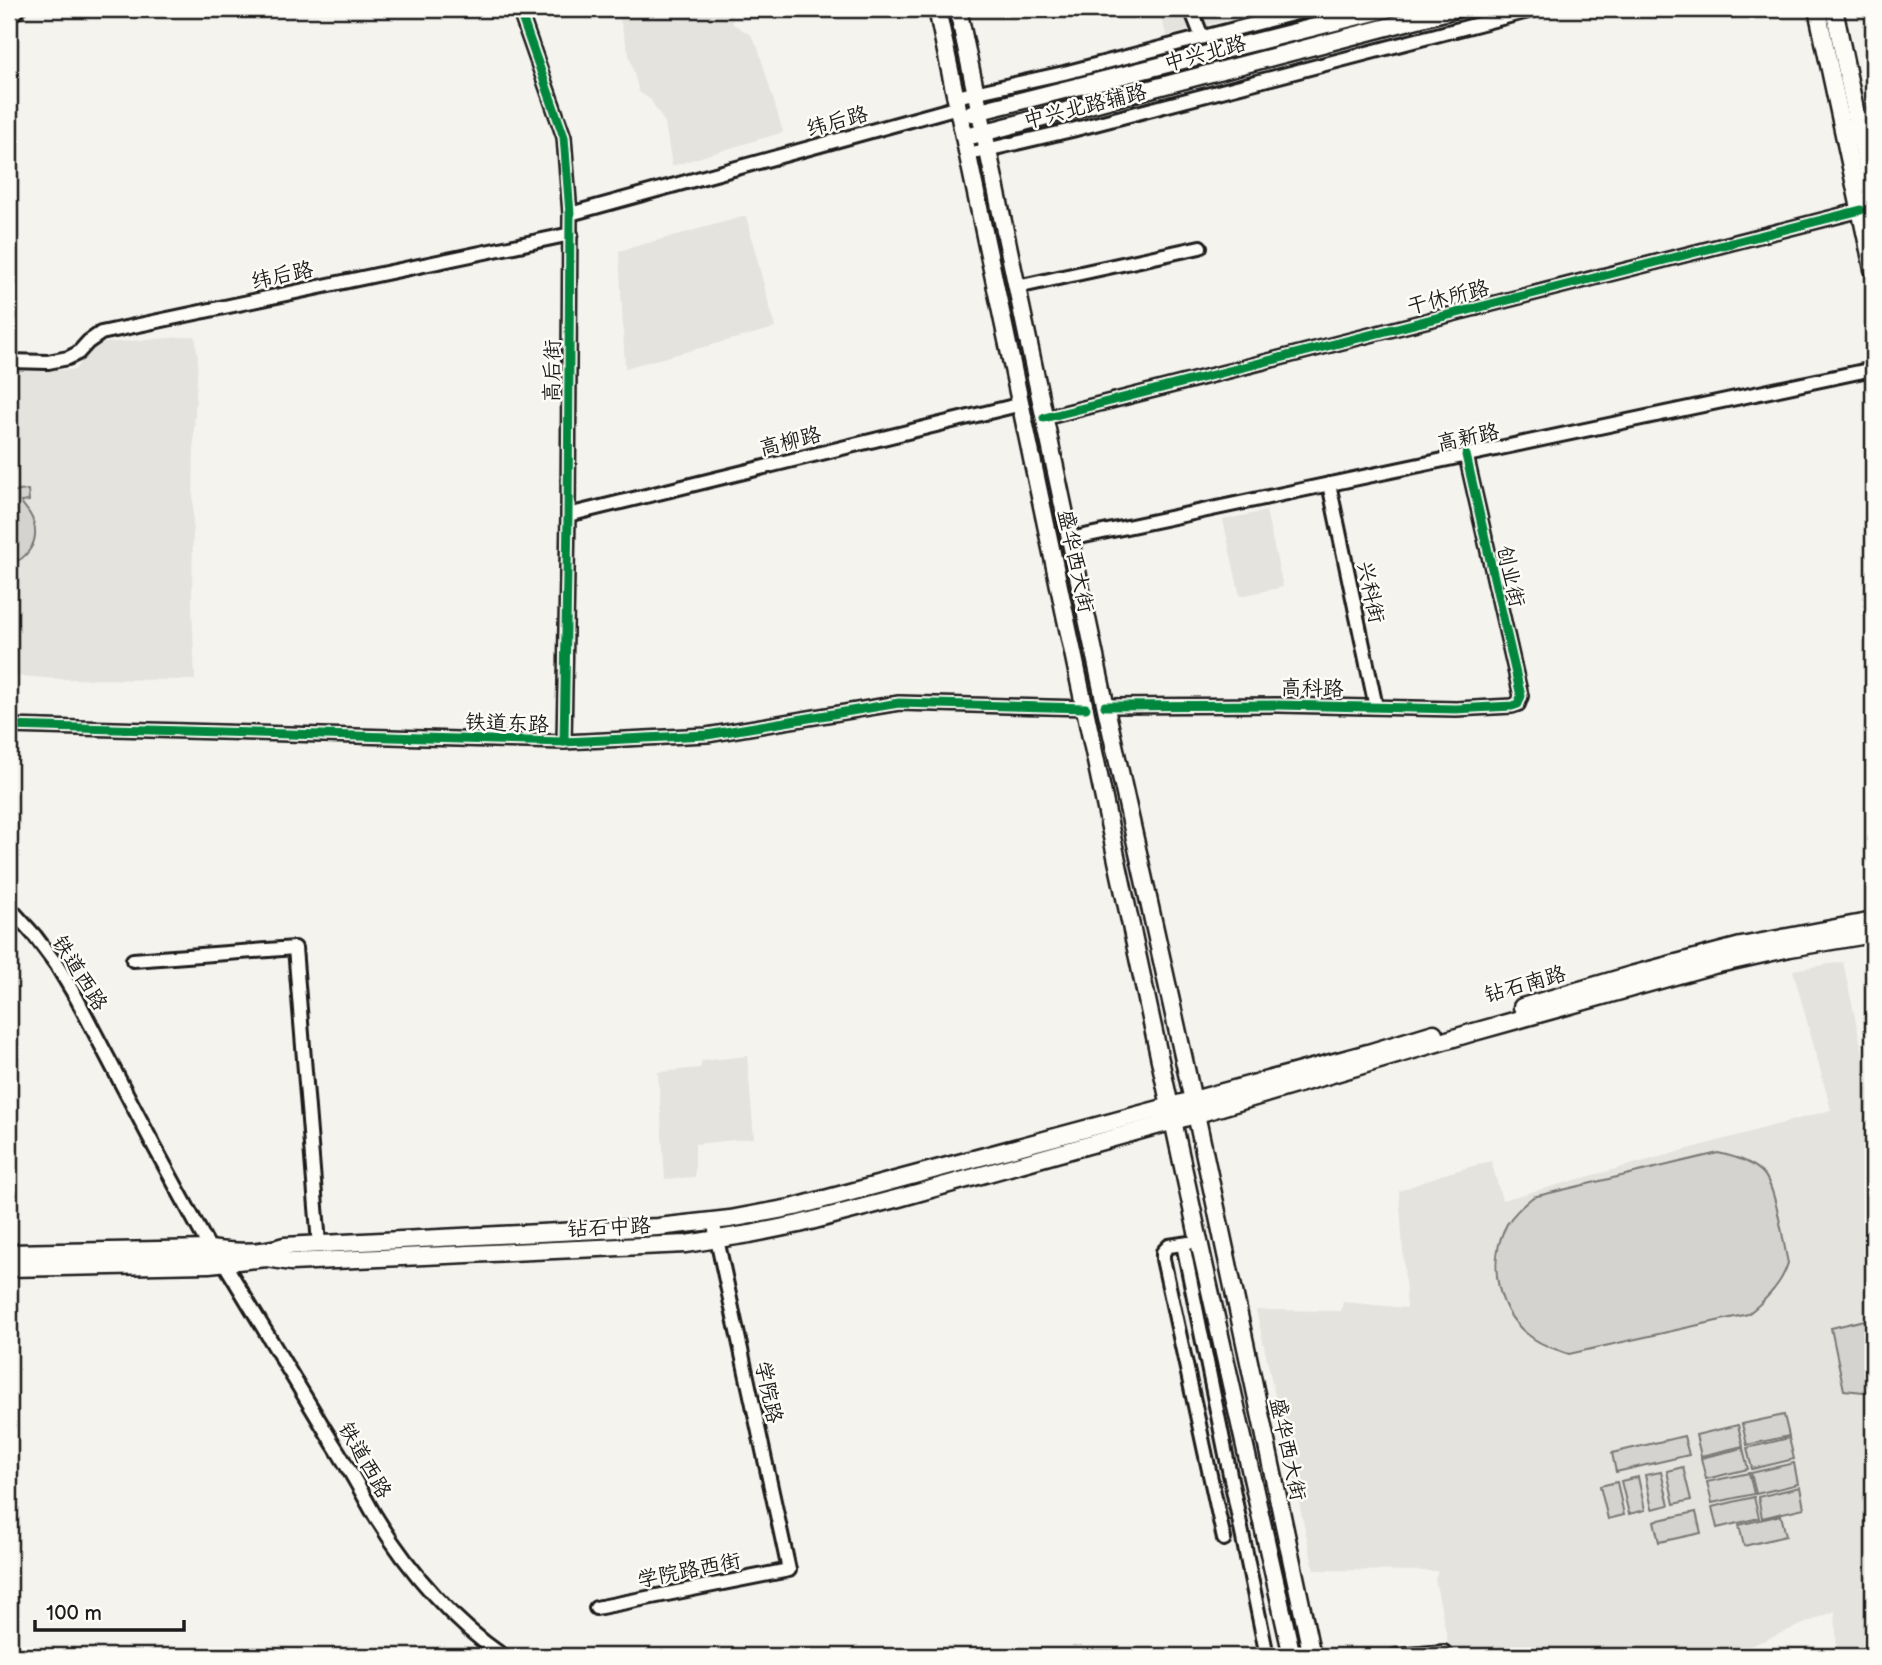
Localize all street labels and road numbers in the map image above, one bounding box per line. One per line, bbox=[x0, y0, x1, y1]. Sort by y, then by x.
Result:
street label: 中兴北路 bbox=[1161, 31, 1249, 76]
street label: 中兴北路辅路 bbox=[1021, 79, 1149, 134]
street label: 纬后路 bbox=[803, 101, 871, 142]
street label: 纬后路 bbox=[249, 257, 316, 294]
street label: 干休所路 bbox=[1404, 275, 1492, 320]
street label: 高后街 bbox=[539, 339, 566, 403]
street label: 高新路 bbox=[1435, 419, 1502, 456]
street label: 高柳路 bbox=[757, 422, 824, 461]
street label: 盛华西大街 bbox=[1052, 507, 1099, 615]
street label: 创业街 bbox=[1491, 543, 1530, 610]
street label: 兴科街 bbox=[1352, 559, 1389, 626]
street label: 高科路 bbox=[1280, 675, 1344, 702]
street label: 铁道东路 bbox=[465, 710, 549, 737]
street label: 铁道西路 bbox=[47, 931, 112, 1016]
street label: 钻石南路 bbox=[1481, 961, 1569, 1008]
street label: 钻石中路 bbox=[566, 1213, 652, 1242]
street label: 学院路 bbox=[750, 1359, 787, 1426]
street label: 盛华西大街 bbox=[1264, 1395, 1311, 1503]
street label: 铁道西路 bbox=[333, 1418, 396, 1503]
street label: 学院路西街 bbox=[635, 1548, 743, 1593]

